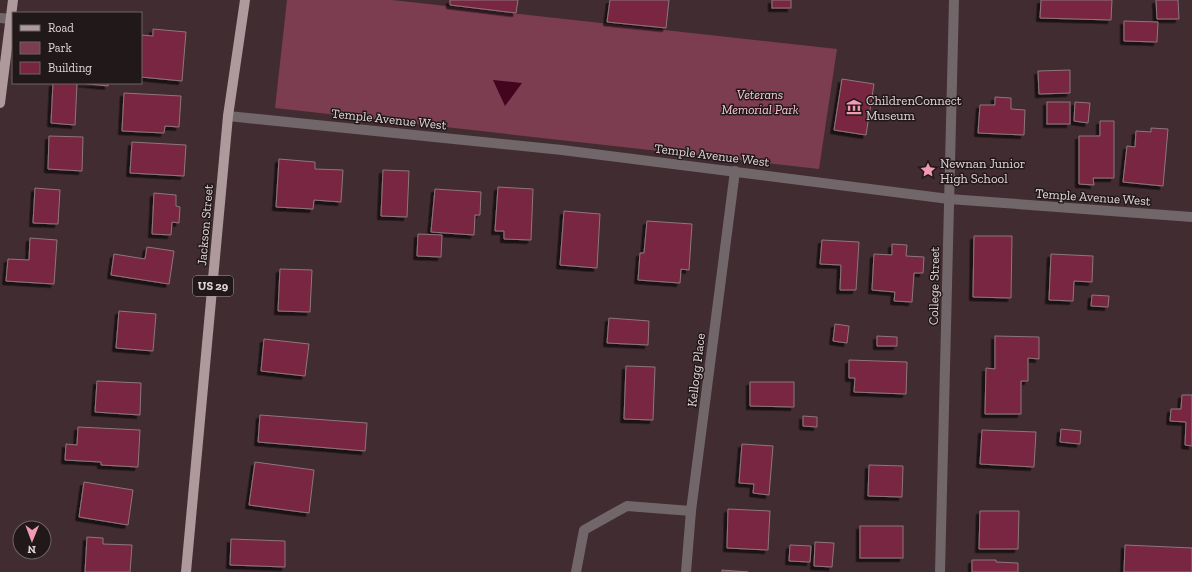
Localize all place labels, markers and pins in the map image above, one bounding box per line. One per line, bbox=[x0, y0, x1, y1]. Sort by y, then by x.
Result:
place label: ChildrenConnect Museum bbox=[866, 93, 962, 123]
museum icon: ChildrenConnect Museum bbox=[845, 98, 863, 116]
place label: Newnan Junior High School bbox=[940, 156, 1025, 186]
place icon: Newnan Junior High School bbox=[919, 161, 937, 179]

